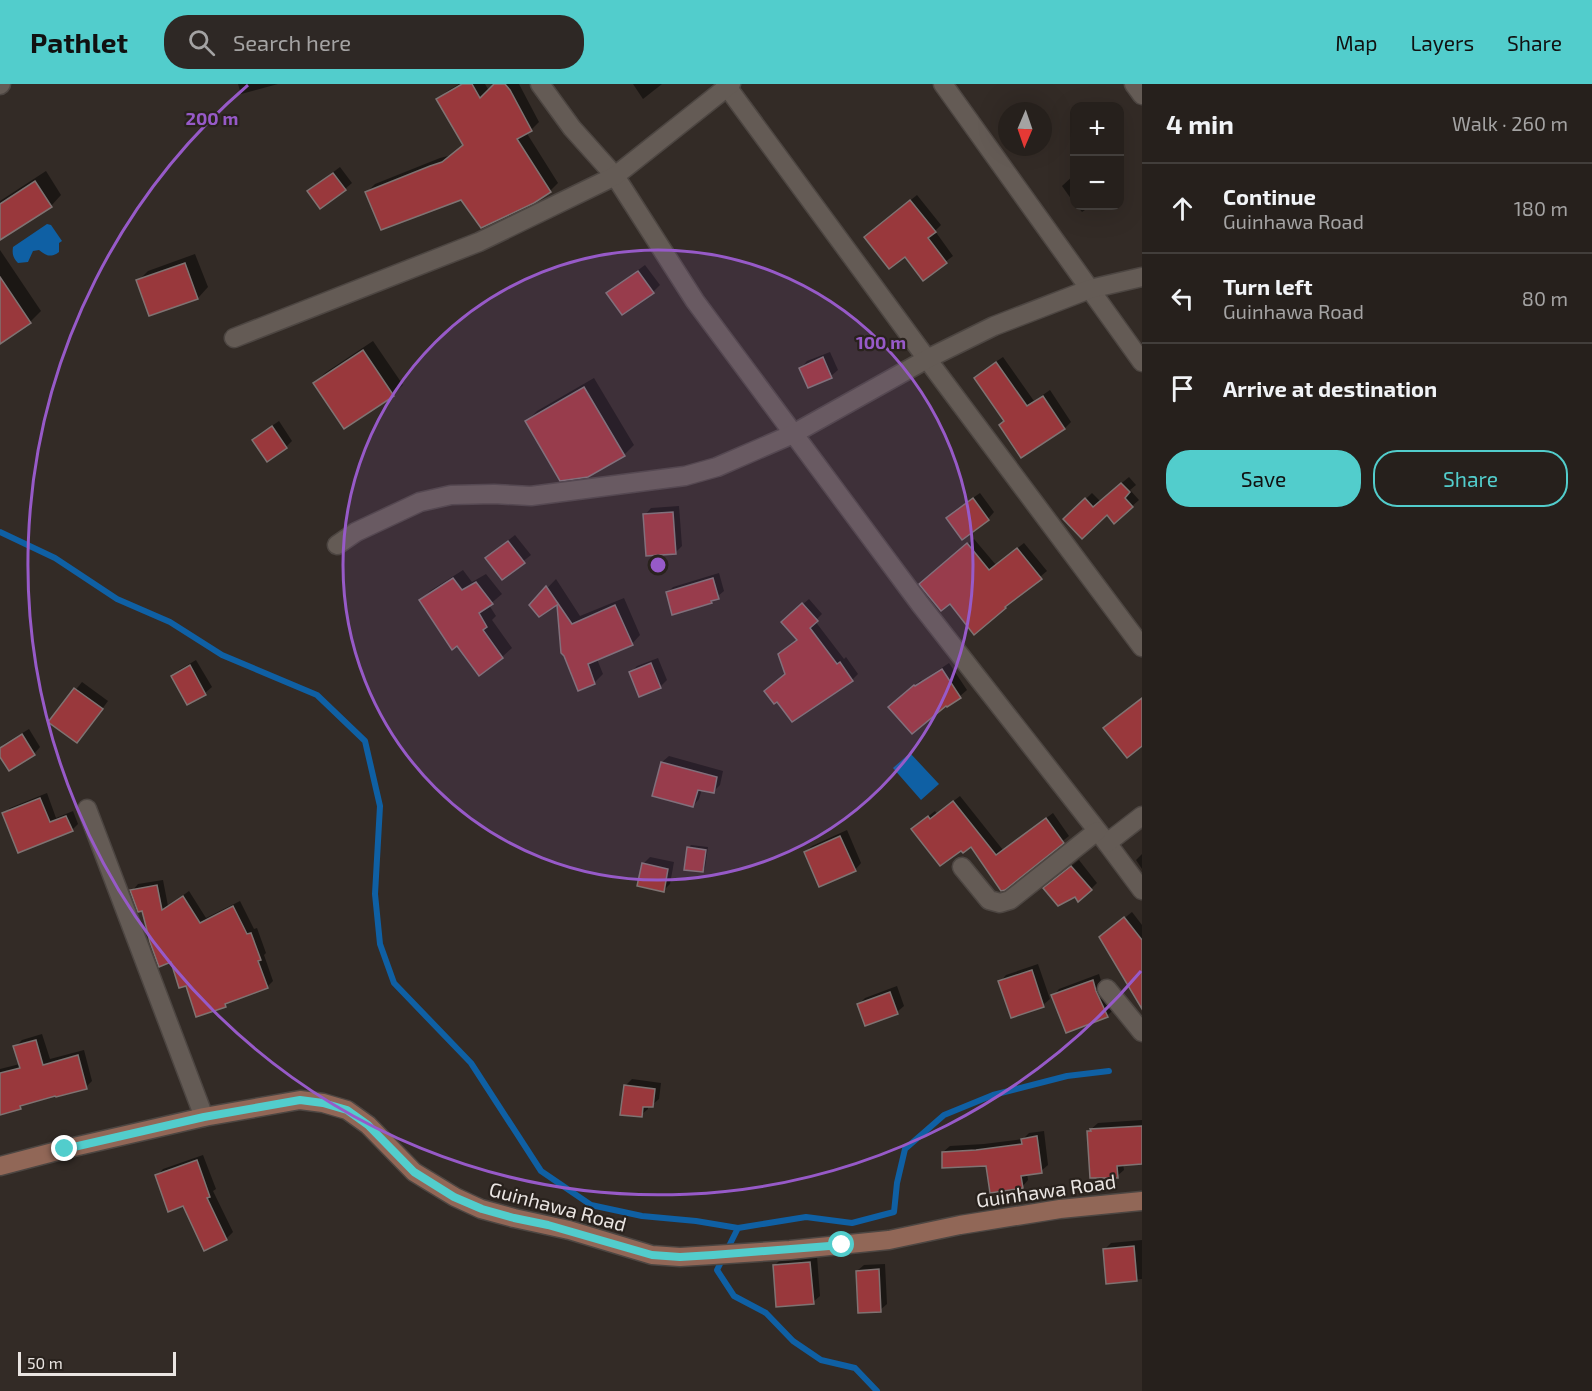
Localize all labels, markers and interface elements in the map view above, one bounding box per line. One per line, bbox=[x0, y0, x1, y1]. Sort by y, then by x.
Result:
search box bbox=[164, 15, 584, 69]
text: Pathlet bbox=[30, 25, 128, 59]
icon: search bbox=[185, 26, 218, 59]
text: Search here bbox=[233, 29, 351, 55]
text: Map bbox=[1335, 30, 1377, 55]
text: Layers bbox=[1410, 30, 1474, 55]
text: Share bbox=[1507, 30, 1562, 55]
north arrow bbox=[998, 102, 1052, 156]
map controls bbox=[1070, 102, 1124, 210]
button: + bbox=[1070, 102, 1124, 156]
text: 200 m bbox=[186, 107, 238, 129]
text: 4 min bbox=[1166, 108, 1234, 139]
text: Walk · 260 m bbox=[1452, 111, 1568, 135]
button: − bbox=[1070, 156, 1124, 210]
text: Continue bbox=[1223, 183, 1316, 209]
icon: ahead bbox=[1166, 192, 1199, 225]
text: 180 m bbox=[1514, 196, 1568, 220]
text: Guinhawa Road bbox=[1223, 209, 1364, 233]
text: Turn left bbox=[1223, 273, 1312, 299]
icon: left bbox=[1166, 282, 1199, 315]
text: 80 m bbox=[1522, 286, 1568, 310]
text: Guinhawa Road bbox=[1223, 299, 1364, 323]
text: 100 m bbox=[856, 331, 906, 353]
icon: arrive bbox=[1166, 372, 1199, 405]
text: Arrive at destination bbox=[1223, 375, 1437, 401]
button: Save bbox=[1166, 450, 1361, 507]
button: Share bbox=[1373, 450, 1568, 507]
centre of rings bbox=[648, 555, 668, 575]
route end bbox=[51, 1135, 77, 1161]
street label: Guinhawa Road bbox=[974, 1168, 1118, 1212]
street label: Guinhawa Road bbox=[487, 1176, 629, 1236]
route start bbox=[828, 1231, 854, 1257]
scale bar bbox=[18, 1349, 176, 1376]
text: 50 m bbox=[27, 1353, 63, 1372]

